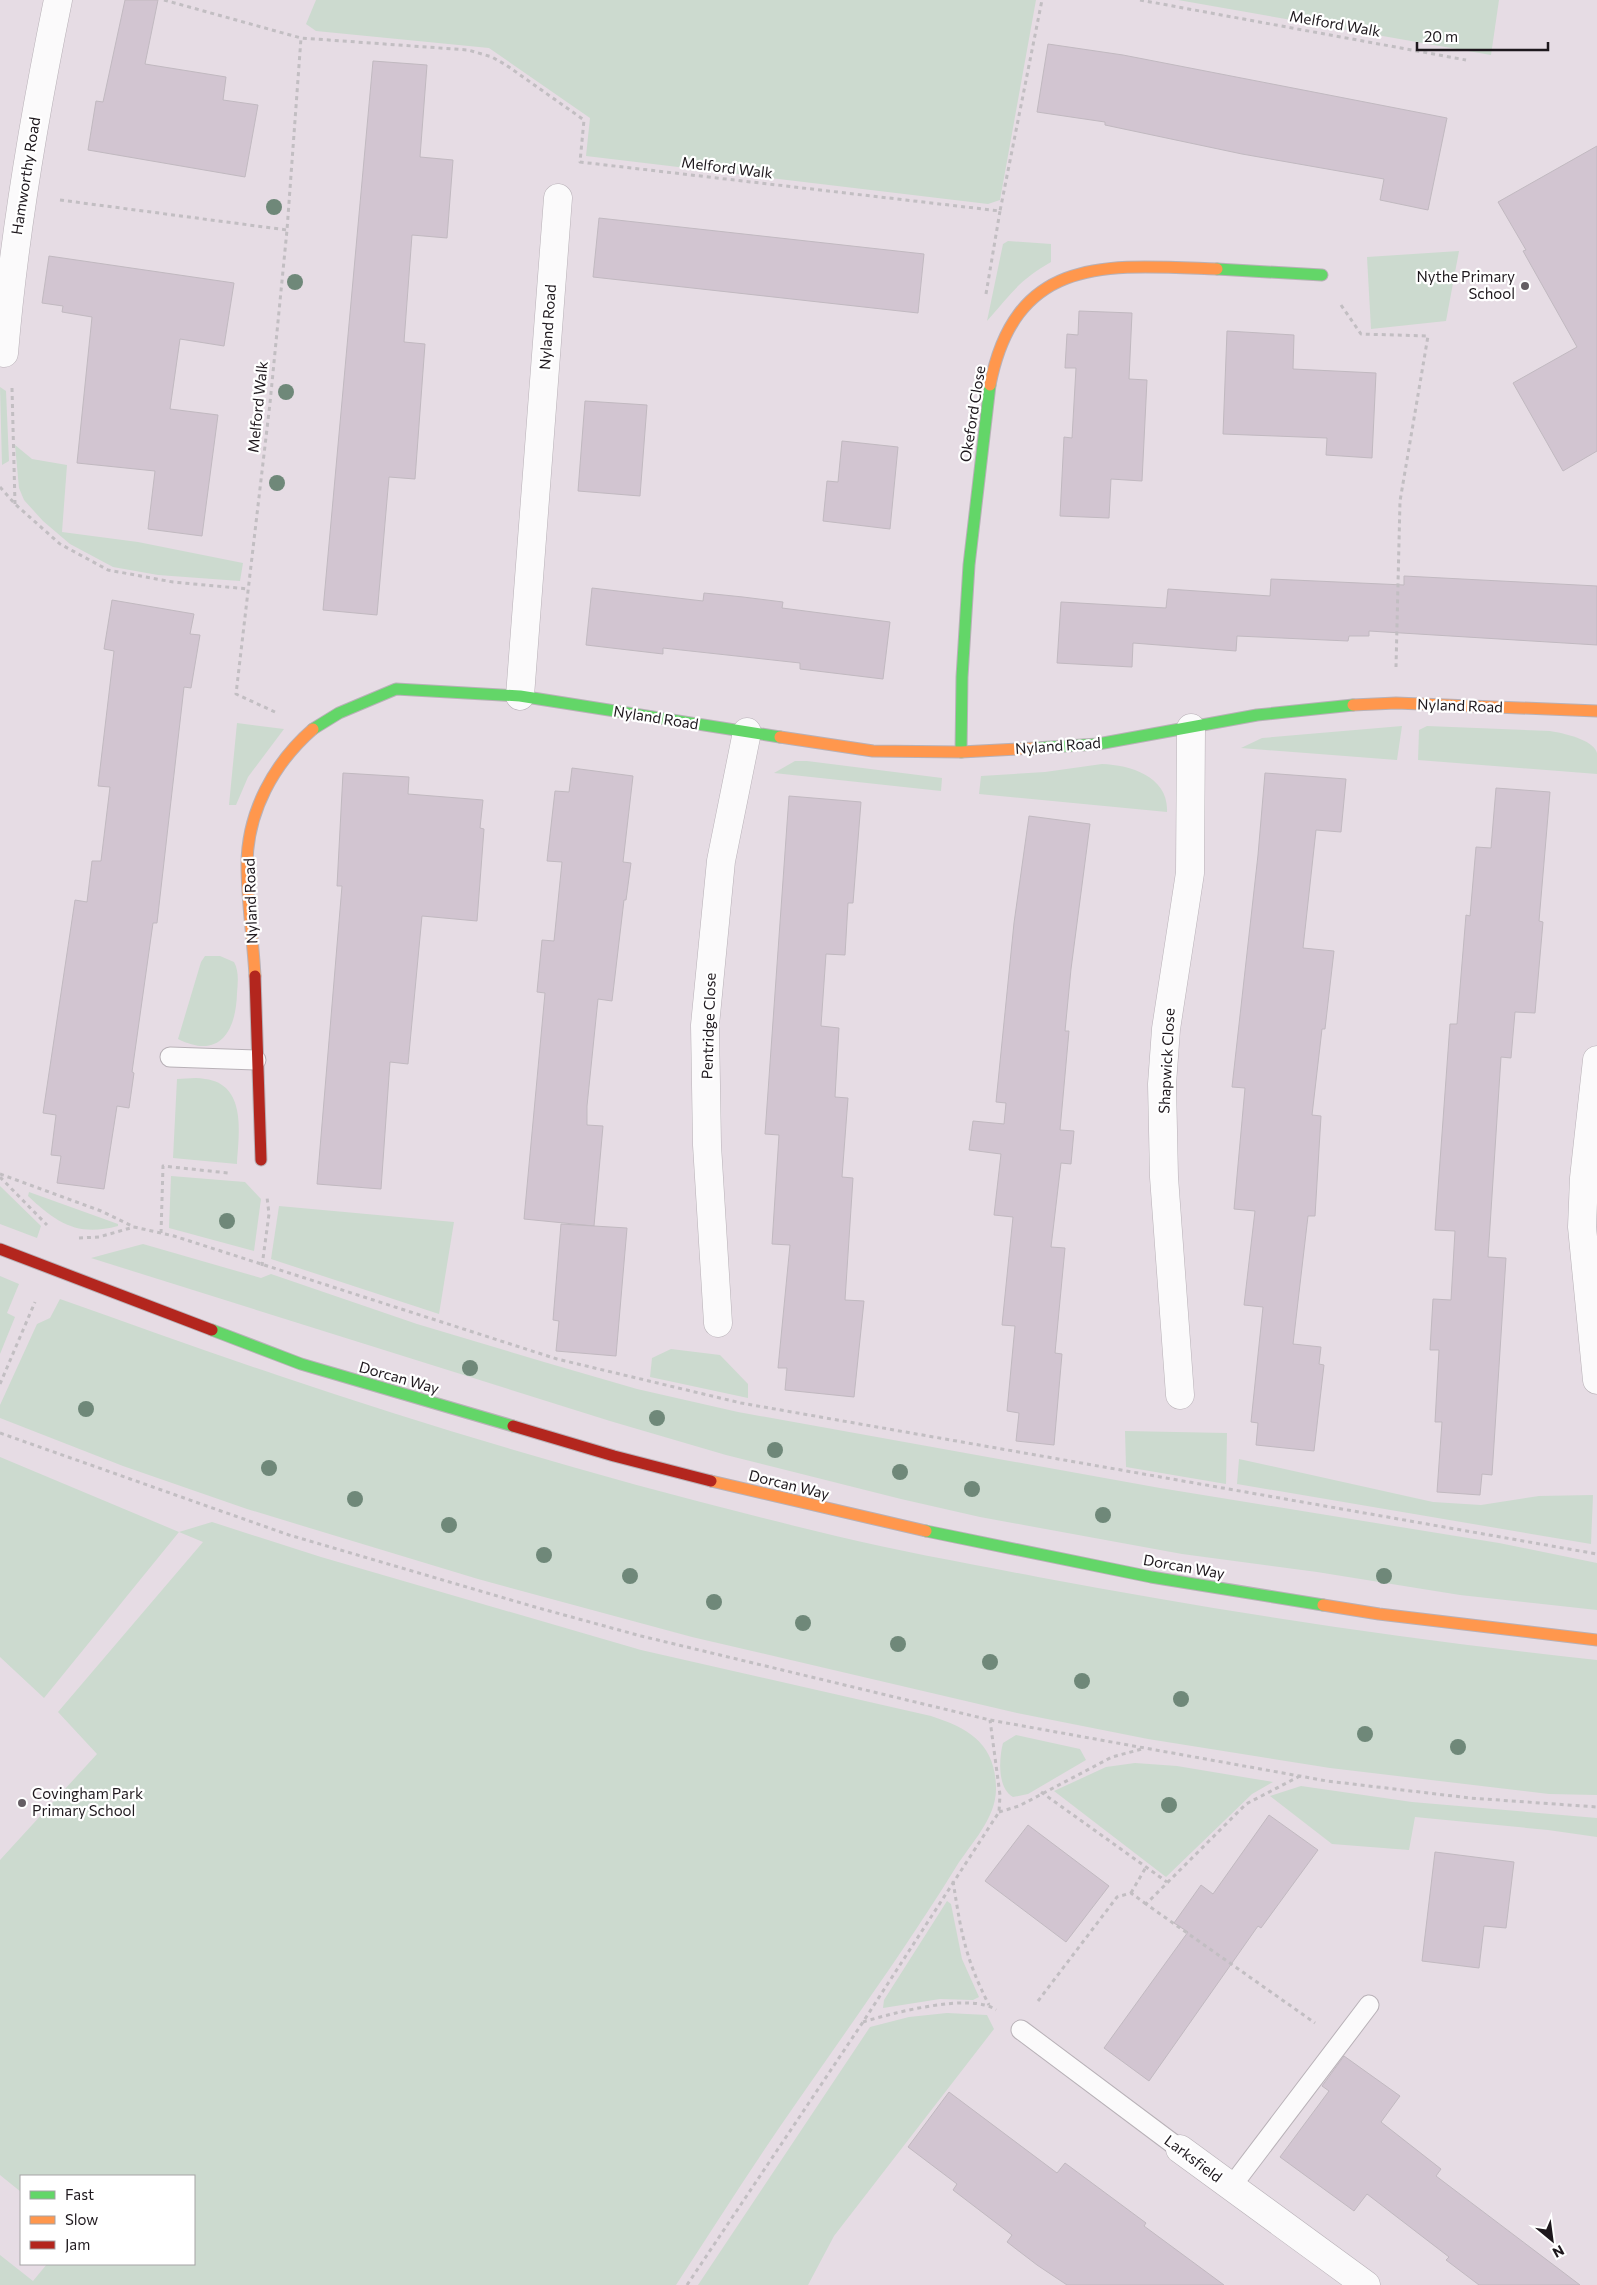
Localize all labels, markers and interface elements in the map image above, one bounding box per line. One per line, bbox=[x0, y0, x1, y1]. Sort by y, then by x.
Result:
street label: Melford Walk bbox=[1288, 6, 1382, 40]
scale bar bbox=[1417, 20, 1548, 52]
text: 20 m bbox=[1424, 27, 1458, 45]
street label: Hamworthy Road bbox=[7, 116, 43, 236]
street label: Melford Walk bbox=[680, 152, 774, 182]
place label: Nythe Primary School bbox=[1416, 267, 1515, 302]
marker: Nythe Primary School bbox=[1519, 280, 1531, 292]
street label: Nyland Road bbox=[535, 283, 559, 370]
street label: Melford Walk bbox=[243, 360, 271, 454]
street label: Okeford Close bbox=[956, 364, 989, 463]
street label: Nyland Road bbox=[1417, 695, 1503, 715]
street label: Nyland Road bbox=[612, 701, 700, 733]
street label: Nyland Road bbox=[1014, 733, 1101, 757]
street label: Nyland Road bbox=[240, 858, 260, 944]
street label: Pentridge Close bbox=[697, 972, 719, 1080]
street label: Shapwick Close bbox=[1154, 1008, 1178, 1114]
street label: Dorcan Way bbox=[357, 1357, 442, 1397]
street label: Dorcan Way bbox=[747, 1465, 832, 1503]
street label: Dorcan Way bbox=[1142, 1550, 1227, 1582]
place label: Covingham Park Primary School bbox=[32, 1784, 143, 1819]
marker: Covingham Park Primary School bbox=[16, 1797, 28, 1809]
street label: Larksfield bbox=[1161, 2131, 1226, 2186]
legend bbox=[20, 2175, 195, 2265]
text: Fast bbox=[65, 2185, 94, 2203]
text: Slow bbox=[65, 2210, 98, 2228]
north arrow bbox=[1527, 2215, 1577, 2265]
text: Jam bbox=[65, 2235, 90, 2253]
text: N bbox=[1550, 2242, 1567, 2262]

